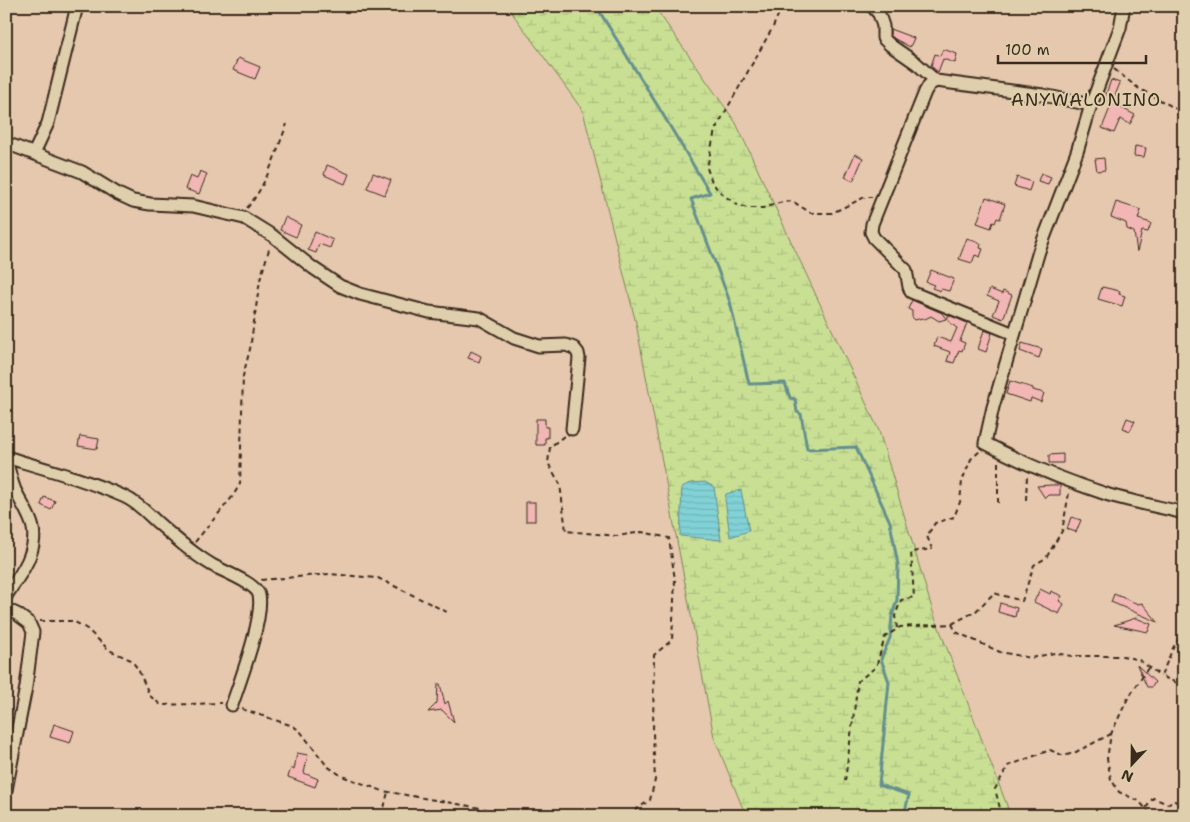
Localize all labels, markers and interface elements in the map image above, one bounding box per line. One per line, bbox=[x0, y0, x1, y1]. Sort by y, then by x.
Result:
scale bar bbox=[998, 32, 1145, 64]
text: 100 m bbox=[1005, 40, 1050, 60]
district label: ANYWALONINO bbox=[1011, 88, 1161, 112]
north arrow bbox=[1108, 740, 1158, 790]
text: N bbox=[1119, 766, 1136, 786]

